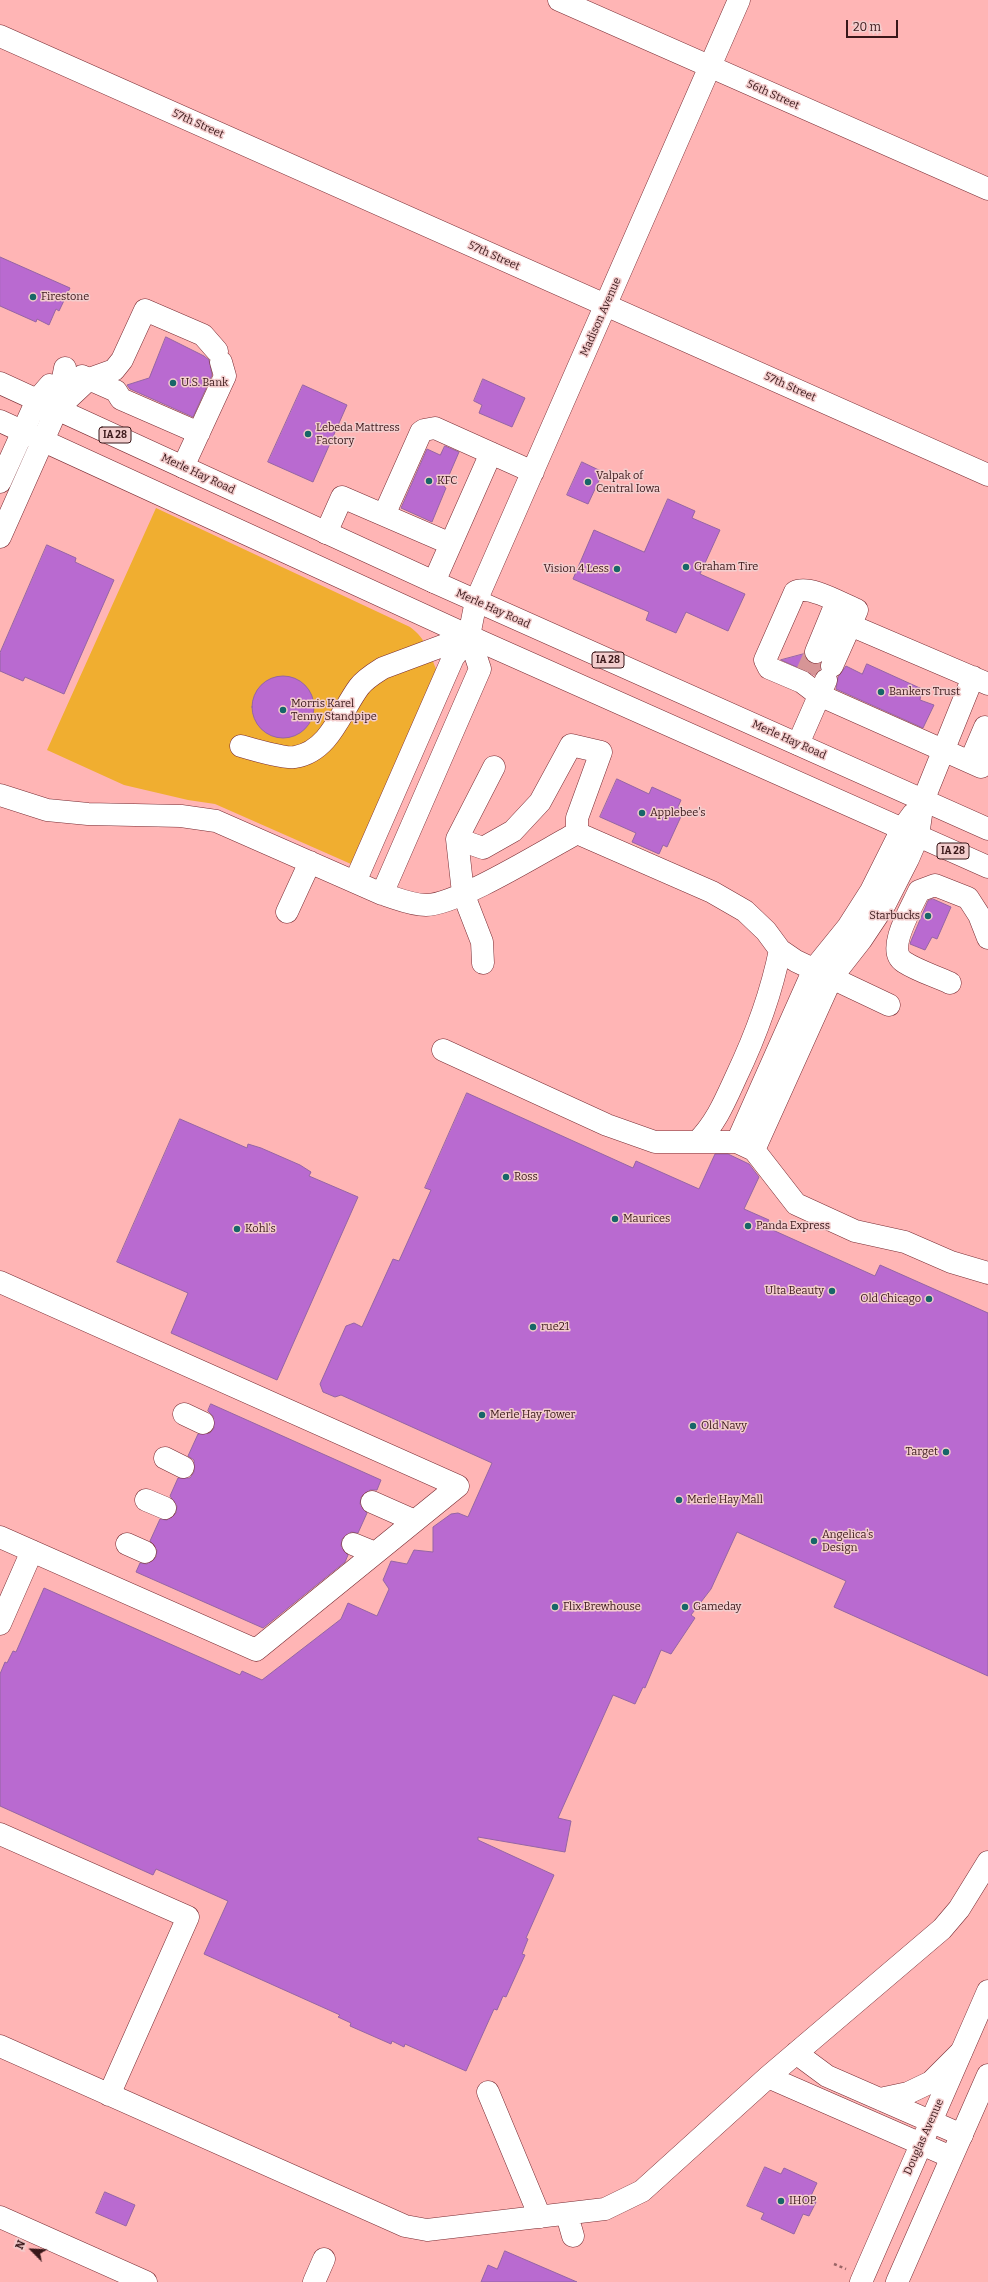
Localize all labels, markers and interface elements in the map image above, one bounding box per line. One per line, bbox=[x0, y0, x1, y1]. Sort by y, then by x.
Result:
scale bar bbox=[848, 12, 900, 38]
text: 20 m bbox=[853, 20, 881, 34]
street label: 56th Street bbox=[745, 78, 801, 112]
street label: 57th Street bbox=[170, 107, 226, 141]
street label: 57th Street bbox=[466, 239, 522, 273]
street label: Madison Avenue bbox=[578, 276, 624, 358]
place label: Firestone bbox=[41, 290, 89, 304]
marker: Firestone bbox=[28, 292, 38, 302]
street label: 57th Street bbox=[762, 370, 818, 404]
place label: U.S. Bank bbox=[181, 376, 228, 390]
marker: U.S. Bank bbox=[168, 378, 178, 388]
place label: Lebeda Mattress Factory bbox=[316, 421, 400, 447]
road number: IA 28 bbox=[99, 427, 131, 443]
marker: Lebeda Mattress Factory bbox=[303, 429, 313, 439]
street label: Merle Hay Road bbox=[159, 451, 237, 497]
place label: Valpak of Central Iowa bbox=[596, 469, 660, 495]
place label: KFC bbox=[437, 474, 457, 488]
marker: KFC bbox=[424, 476, 434, 486]
marker: Valpak of Central Iowa bbox=[583, 477, 593, 487]
place label: Graham Tire bbox=[694, 560, 758, 574]
place label: Vision 4 Less bbox=[543, 562, 609, 576]
marker: Graham Tire bbox=[681, 562, 691, 572]
marker: Vision 4 Less bbox=[612, 564, 622, 574]
street label: Merle Hay Road bbox=[454, 587, 532, 631]
road number: IA 28 bbox=[592, 652, 624, 668]
place label: Bankers Trust bbox=[889, 685, 960, 699]
marker: Bankers Trust bbox=[876, 687, 886, 697]
place label: Morris Karel Tenny Standpipe bbox=[291, 697, 377, 723]
marker: Morris Karel Tenny Standpipe bbox=[278, 705, 288, 715]
street label: Merle Hay Road bbox=[750, 718, 828, 762]
place label: Applebee's bbox=[650, 806, 706, 820]
marker: Applebee's bbox=[637, 808, 647, 818]
road number: IA 28 bbox=[937, 843, 969, 859]
place label: Starbucks bbox=[869, 909, 920, 923]
marker: Starbucks bbox=[923, 911, 933, 921]
place label: Ross bbox=[514, 1170, 538, 1184]
marker: Ross bbox=[501, 1172, 511, 1182]
place label: Maurices bbox=[623, 1212, 670, 1226]
marker: Maurices bbox=[610, 1214, 620, 1224]
place label: Panda Express bbox=[756, 1219, 830, 1233]
marker: Panda Express bbox=[743, 1221, 753, 1231]
place label: Kohl's bbox=[245, 1222, 276, 1236]
marker: Kohl's bbox=[232, 1224, 242, 1234]
place label: Ulta Beauty bbox=[765, 1284, 824, 1298]
marker: Ulta Beauty bbox=[827, 1286, 837, 1296]
place label: Old Chicago bbox=[860, 1292, 921, 1306]
marker: Old Chicago bbox=[924, 1294, 934, 1304]
place label: rue21 bbox=[541, 1320, 569, 1334]
marker: rue21 bbox=[528, 1322, 538, 1332]
place label: Merle Hay Tower bbox=[490, 1408, 575, 1422]
marker: Merle Hay Tower bbox=[477, 1410, 487, 1420]
place label: Old Navy bbox=[701, 1419, 747, 1433]
marker: Old Navy bbox=[688, 1421, 698, 1431]
place label: Target bbox=[906, 1445, 938, 1459]
marker: Target bbox=[941, 1447, 951, 1457]
place label: Merle Hay Mall bbox=[687, 1493, 763, 1507]
marker: Merle Hay Mall bbox=[674, 1495, 684, 1505]
place label: Angelica's Design bbox=[822, 1528, 873, 1554]
marker: Angelica's Design bbox=[809, 1536, 819, 1546]
place label: Flix Brewhouse bbox=[563, 1600, 641, 1614]
place label: Gameday bbox=[693, 1600, 741, 1614]
marker: Flix Brewhouse bbox=[550, 1602, 560, 1612]
marker: Gameday bbox=[680, 1602, 690, 1612]
street label: Douglas Avenue bbox=[901, 2097, 947, 2177]
place label: IHOP bbox=[789, 2194, 816, 2208]
marker: IHOP bbox=[776, 2196, 786, 2206]
north arrow bbox=[12, 2230, 52, 2270]
text: N bbox=[13, 2238, 28, 2251]

